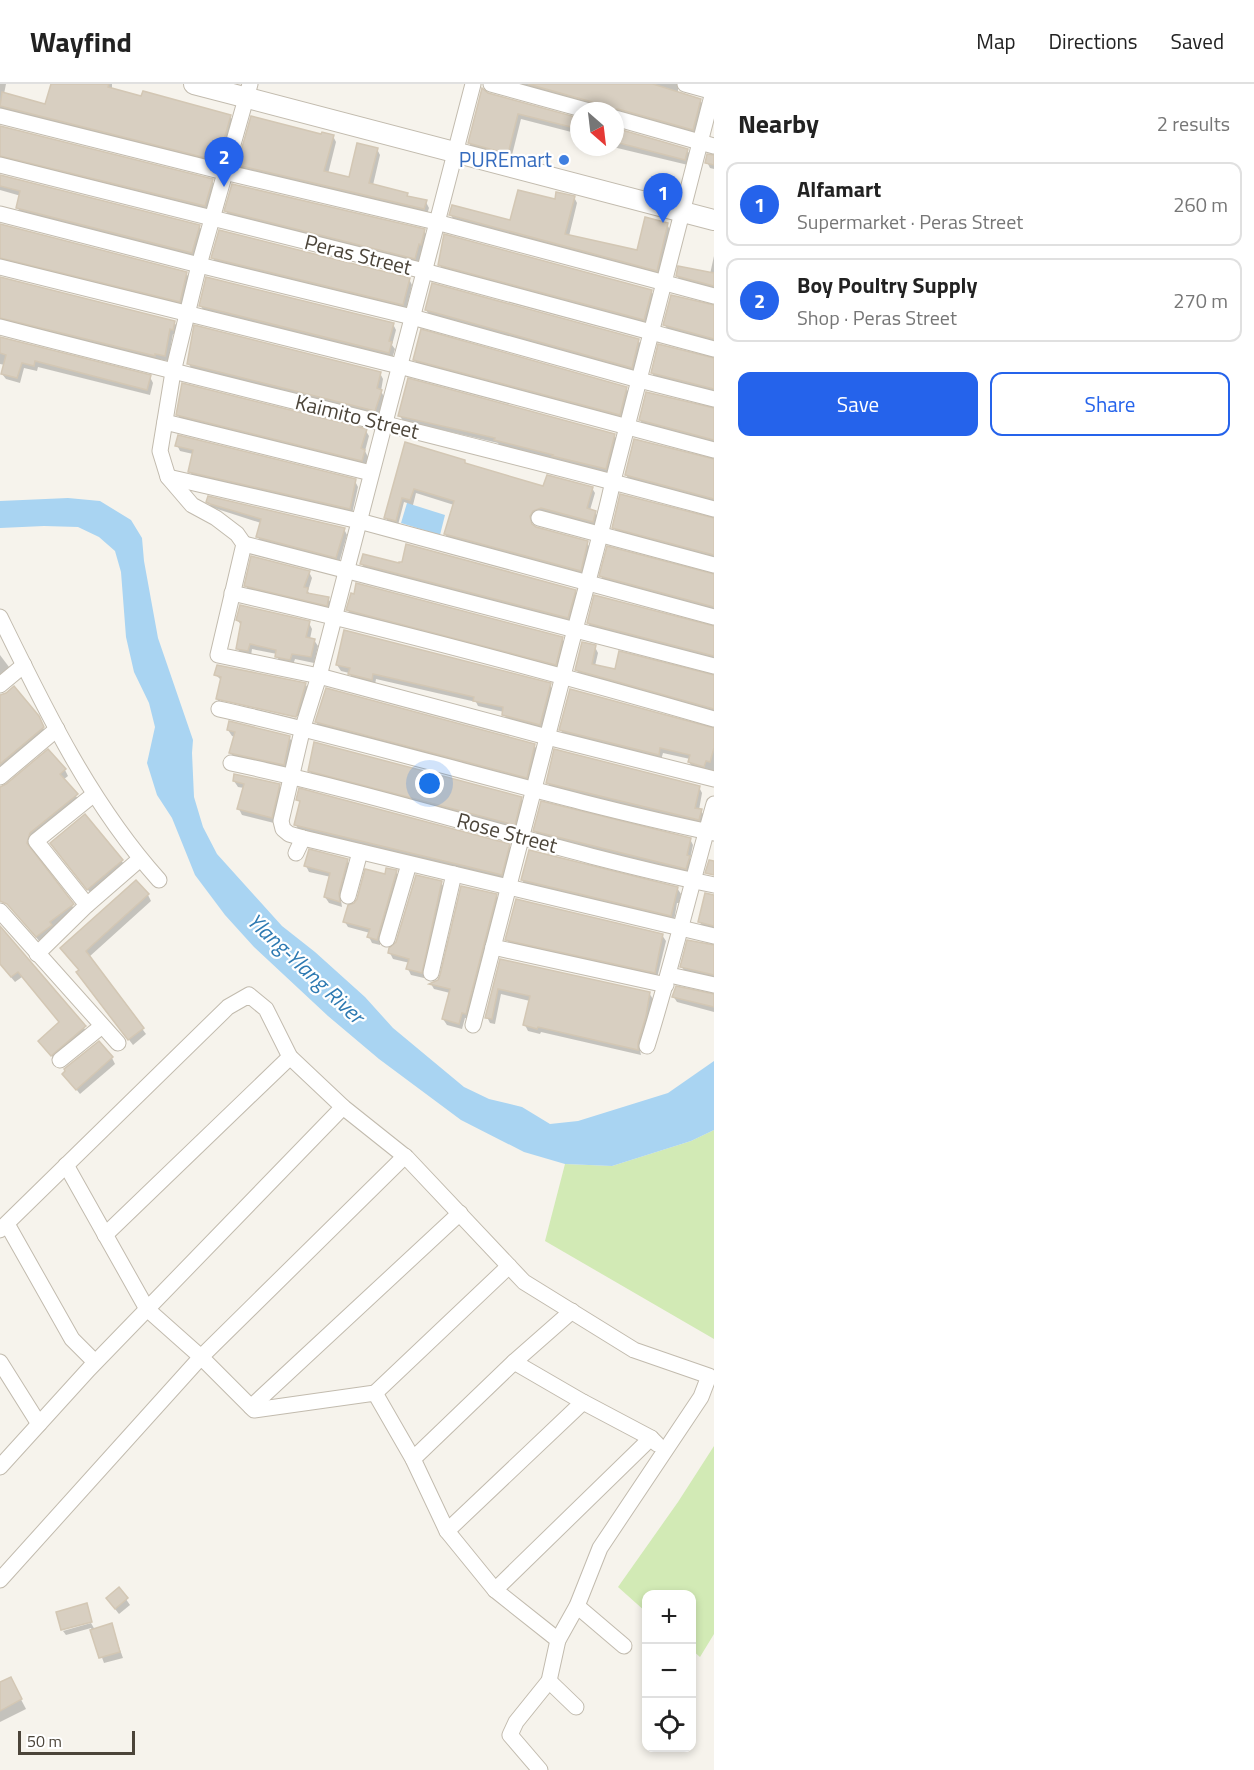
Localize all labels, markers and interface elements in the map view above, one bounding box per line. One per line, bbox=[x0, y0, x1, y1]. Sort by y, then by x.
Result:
text: Wayfind bbox=[30, 20, 132, 63]
text: Map bbox=[976, 25, 1016, 57]
text: Directions bbox=[1049, 25, 1138, 57]
text: Saved bbox=[1171, 25, 1224, 57]
north arrow bbox=[570, 102, 624, 156]
text: Nearby bbox=[738, 104, 819, 143]
text: 2 results bbox=[1157, 108, 1230, 139]
pin: 2 bbox=[204, 138, 244, 187]
place label: PUREmart bbox=[459, 143, 553, 175]
marker: PUREmart bbox=[557, 153, 571, 167]
text: Alfamart bbox=[797, 172, 881, 206]
pin: 1 bbox=[644, 174, 682, 223]
text: 1 bbox=[754, 189, 765, 220]
text: 260 m bbox=[1173, 189, 1228, 220]
text: Supermarket · Peras Street bbox=[797, 206, 1023, 237]
street label: Peras Street bbox=[301, 225, 416, 283]
text: Boy Poultry Supply bbox=[797, 268, 978, 302]
text: 2 bbox=[754, 285, 765, 316]
text: 270 m bbox=[1173, 285, 1228, 316]
text: Shop · Peras Street bbox=[797, 302, 957, 333]
button: Save bbox=[738, 372, 978, 436]
button: Share bbox=[990, 372, 1230, 436]
street label: Kaimito Street bbox=[292, 385, 423, 447]
your location bbox=[415, 769, 444, 798]
street label: Rose Street bbox=[453, 803, 562, 861]
water label: Ylang-Ylang River bbox=[240, 904, 375, 1034]
map controls bbox=[642, 1590, 696, 1752]
button: + bbox=[642, 1590, 696, 1644]
button: − bbox=[642, 1644, 696, 1698]
button: locate bbox=[642, 1698, 696, 1752]
scale bar bbox=[18, 1728, 135, 1756]
text: 50 m bbox=[27, 1729, 62, 1753]

